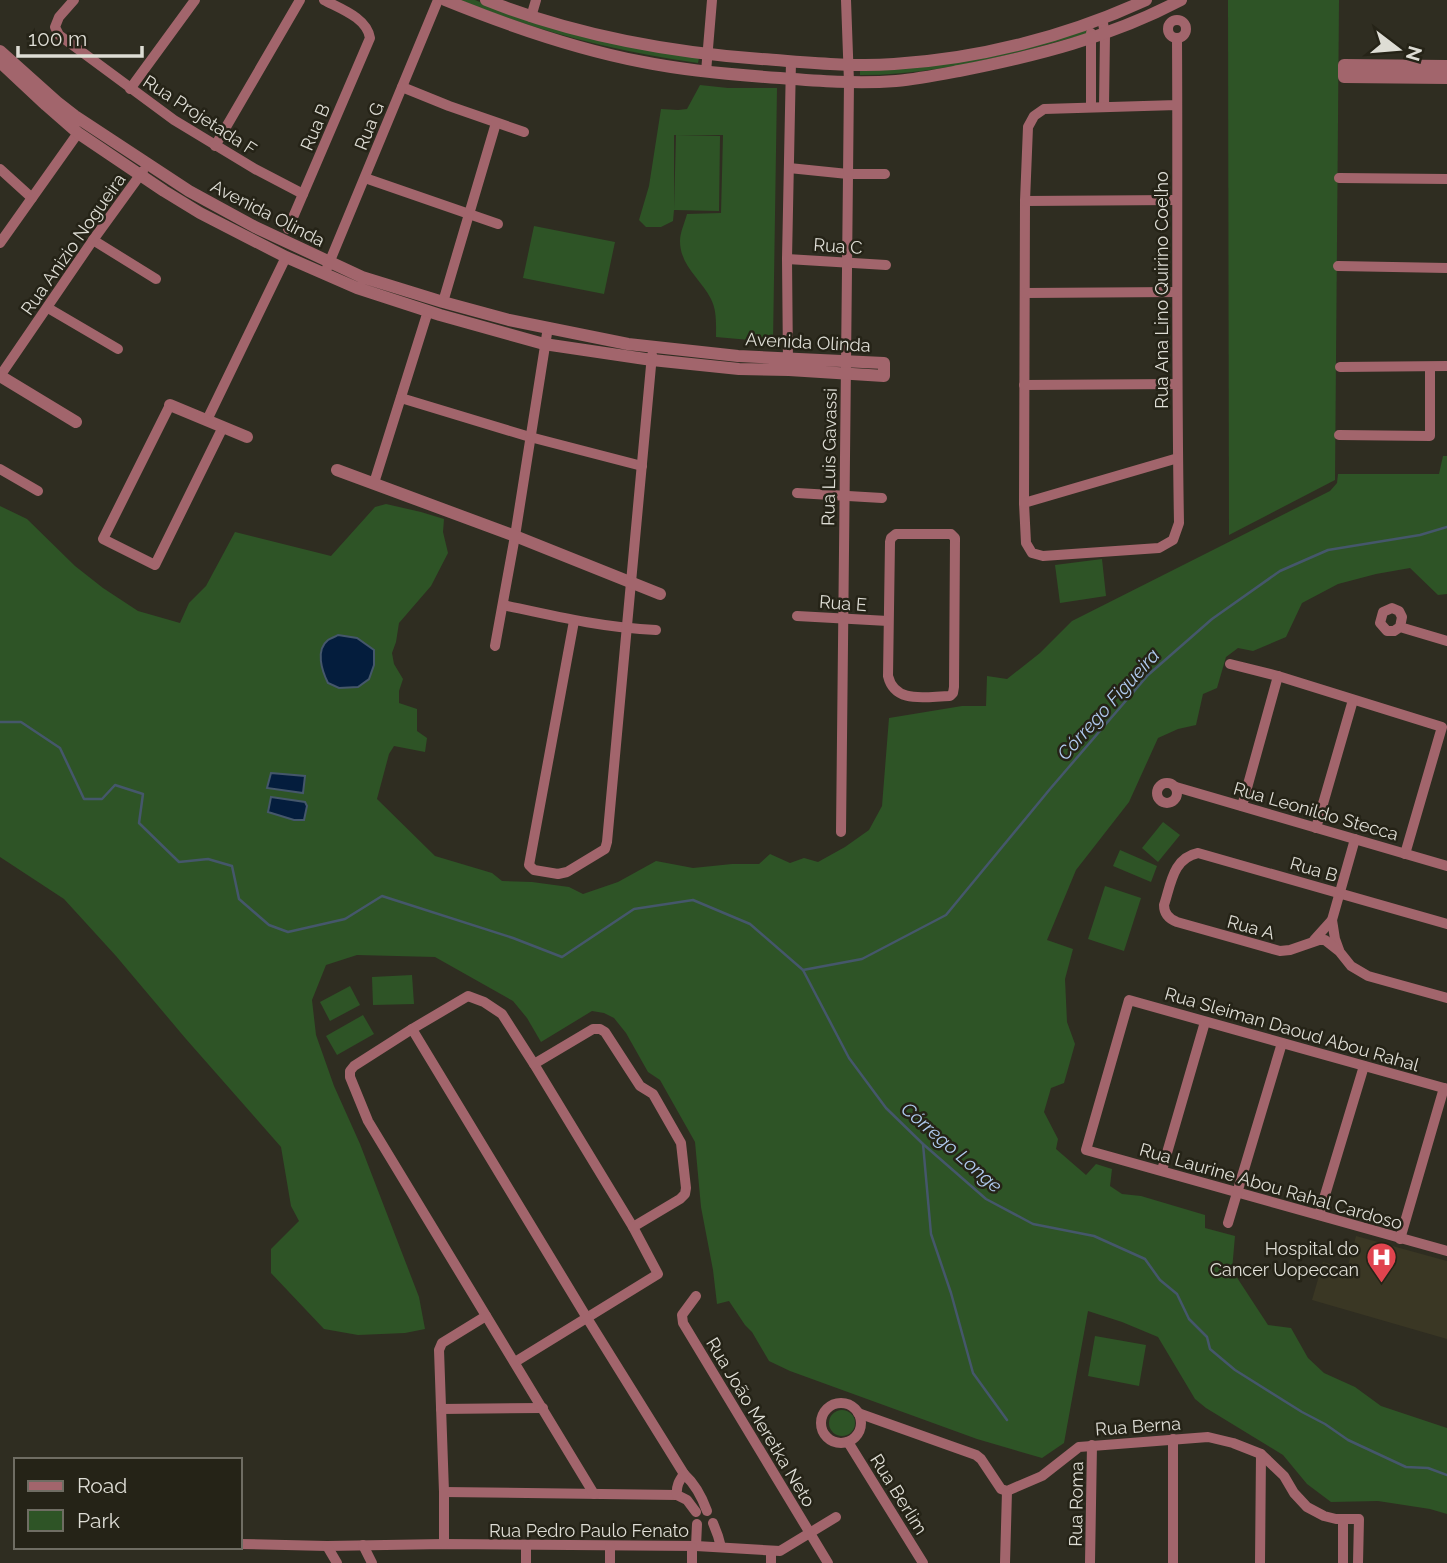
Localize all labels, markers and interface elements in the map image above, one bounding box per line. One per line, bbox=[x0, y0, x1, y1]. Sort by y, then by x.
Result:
scale bar bbox=[18, 14, 142, 58]
north arrow bbox=[1363, 14, 1433, 84]
text: 100 m bbox=[28, 26, 87, 51]
text: N bbox=[1402, 44, 1427, 64]
street label: Rua Projetada F bbox=[139, 70, 261, 160]
street label: Rua G bbox=[350, 99, 388, 153]
street label: Rua B bbox=[296, 100, 334, 154]
street label: Rua Anizio Nogueira bbox=[16, 169, 130, 319]
street label: Rua Ana Lino Quirino Coelho bbox=[1151, 171, 1172, 409]
street label: Avenida Olinda bbox=[207, 175, 329, 251]
street label: Rua C bbox=[813, 234, 863, 258]
street label: Avenida Olinda bbox=[745, 328, 871, 356]
street label: Rua Luis Gavassi bbox=[817, 388, 841, 526]
street label: Rua E bbox=[818, 591, 868, 615]
water label: Córrego Figueira bbox=[1052, 644, 1164, 764]
street label: Rua Leonildo Stecca bbox=[1231, 777, 1401, 845]
street label: Rua B bbox=[1288, 852, 1340, 886]
street label: Rua A bbox=[1225, 911, 1277, 943]
street label: Rua Sleiman Daoud Abou Rahal bbox=[1162, 983, 1422, 1075]
water label: Córrego Longe bbox=[897, 1097, 1007, 1197]
street label: Rua Laurine Abou Rahal Cardoso bbox=[1137, 1138, 1405, 1234]
place label: Hospital do Cancer Uopeccan bbox=[1210, 1238, 1359, 1280]
hospital icon: Hospital do Cancer Uopeccan bbox=[1365, 1241, 1399, 1285]
street label: Rua João Meretka Neto bbox=[702, 1333, 820, 1511]
street label: Rua Berna bbox=[1094, 1413, 1182, 1439]
street label: Rua Berlim bbox=[866, 1450, 932, 1538]
legend bbox=[14, 1458, 242, 1549]
street label: Rua Roma bbox=[1065, 1461, 1087, 1547]
text: Road bbox=[77, 1473, 127, 1498]
text: Park bbox=[77, 1508, 120, 1533]
street label: Rua Pedro Paulo Fenato bbox=[489, 1520, 689, 1541]

